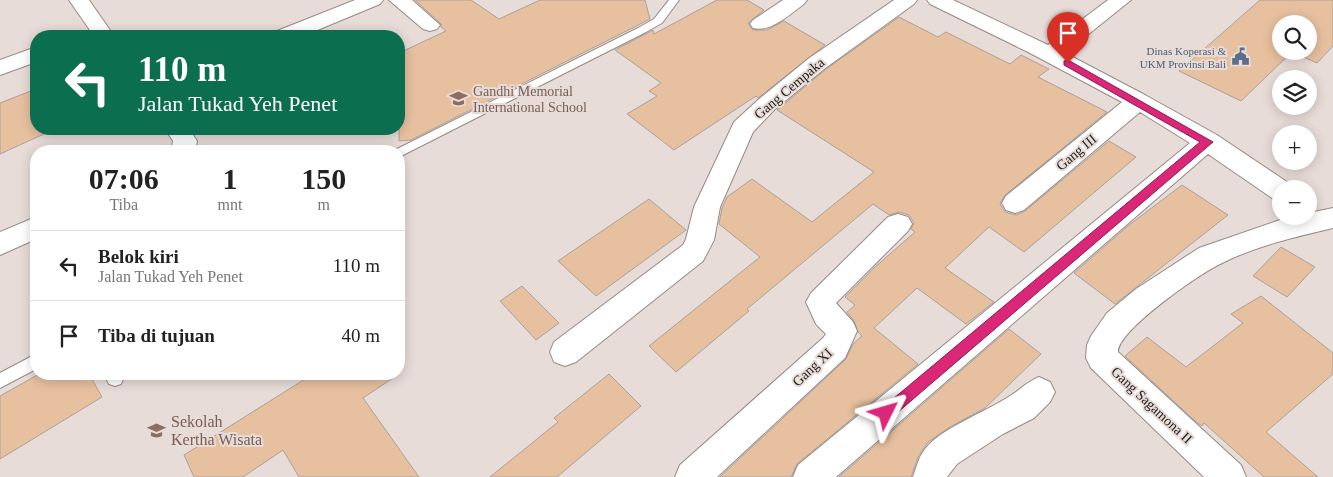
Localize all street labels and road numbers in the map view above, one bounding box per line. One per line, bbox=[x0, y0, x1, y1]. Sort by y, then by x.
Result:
street label: Gang Cempaka bbox=[751, 54, 828, 122]
street label: Gang III bbox=[1053, 131, 1100, 173]
street label: Gang XI bbox=[789, 345, 835, 389]
street label: Gang Sagamona II bbox=[1108, 364, 1195, 447]

